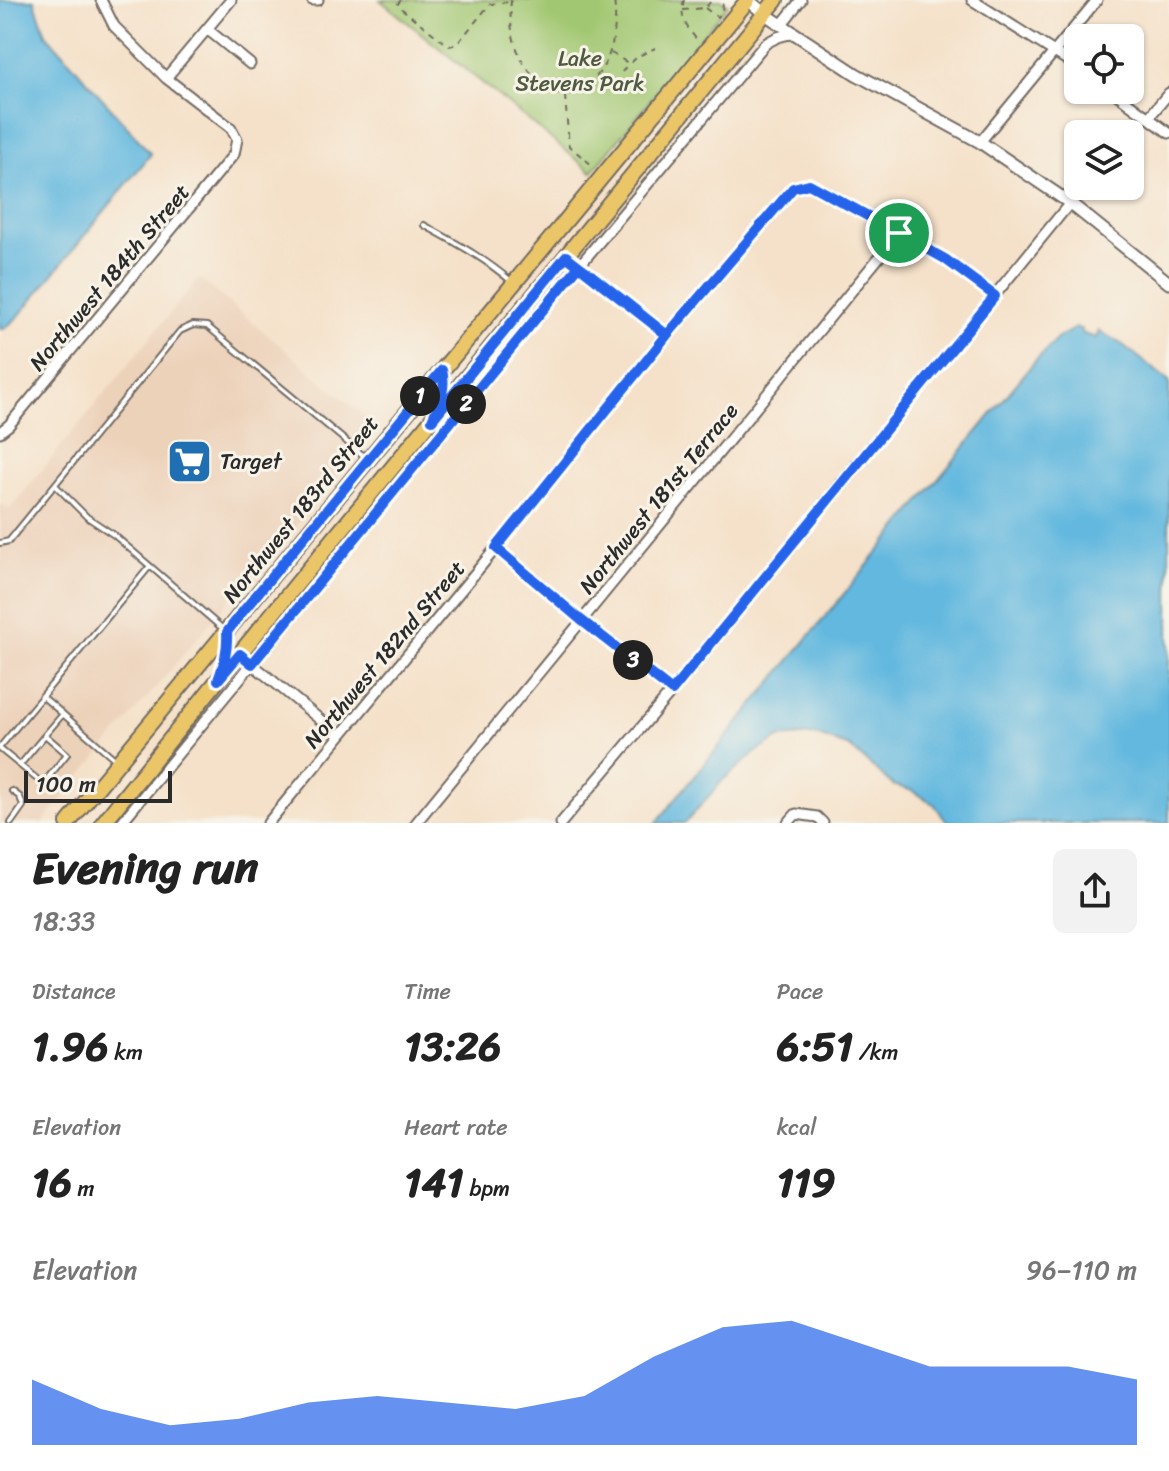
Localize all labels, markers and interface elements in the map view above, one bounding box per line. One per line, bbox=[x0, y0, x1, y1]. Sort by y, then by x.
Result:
map controls bbox=[1064, 24, 1144, 200]
button: locate bbox=[1064, 24, 1144, 104]
park label: Lake Stevens Park bbox=[515, 39, 645, 103]
button: layers bbox=[1064, 120, 1144, 200]
street label: Northwest 184th Street bbox=[19, 174, 200, 380]
pin bbox=[865, 199, 933, 267]
icon: arrive bbox=[877, 211, 921, 255]
pin: 1 bbox=[400, 376, 440, 416]
text: 1 bbox=[415, 376, 425, 415]
pin: 2 bbox=[446, 384, 486, 424]
text: 2 bbox=[460, 384, 472, 423]
street label: Northwest 181st Terrace bbox=[568, 393, 749, 603]
street label: Northwest 183rd Street bbox=[212, 406, 389, 612]
supermarket icon: Target bbox=[165, 437, 213, 485]
place label: Target bbox=[220, 442, 283, 481]
street label: Northwest 182nd Street bbox=[293, 551, 476, 757]
pin: 3 bbox=[613, 640, 653, 680]
text: 3 bbox=[627, 640, 639, 679]
text: 100 m bbox=[36, 765, 96, 804]
scale bar bbox=[24, 767, 172, 803]
text: Evening run bbox=[32, 829, 258, 907]
button: share bbox=[1053, 849, 1137, 933]
text: 18:33 bbox=[32, 898, 95, 944]
text: Distance bbox=[32, 972, 116, 1011]
text: Time bbox=[404, 972, 451, 1011]
text: Pace bbox=[777, 972, 823, 1011]
text: 1.96 bbox=[32, 1011, 109, 1082]
text: 13:26 bbox=[404, 1011, 501, 1082]
text: 6:51 bbox=[777, 1011, 853, 1082]
text: km bbox=[109, 1033, 143, 1072]
text: /km bbox=[853, 1033, 898, 1072]
text: Elevation bbox=[32, 1108, 121, 1147]
text: Heart rate bbox=[404, 1108, 508, 1147]
text: kcal bbox=[777, 1108, 817, 1147]
text: 16 bbox=[32, 1147, 72, 1218]
text: 141 bbox=[404, 1147, 464, 1218]
text: 119 bbox=[777, 1147, 836, 1218]
text: m bbox=[72, 1169, 95, 1208]
text: bpm bbox=[464, 1169, 510, 1208]
text: Elevation bbox=[32, 1247, 137, 1293]
text: 96–110 m bbox=[1026, 1247, 1137, 1293]

